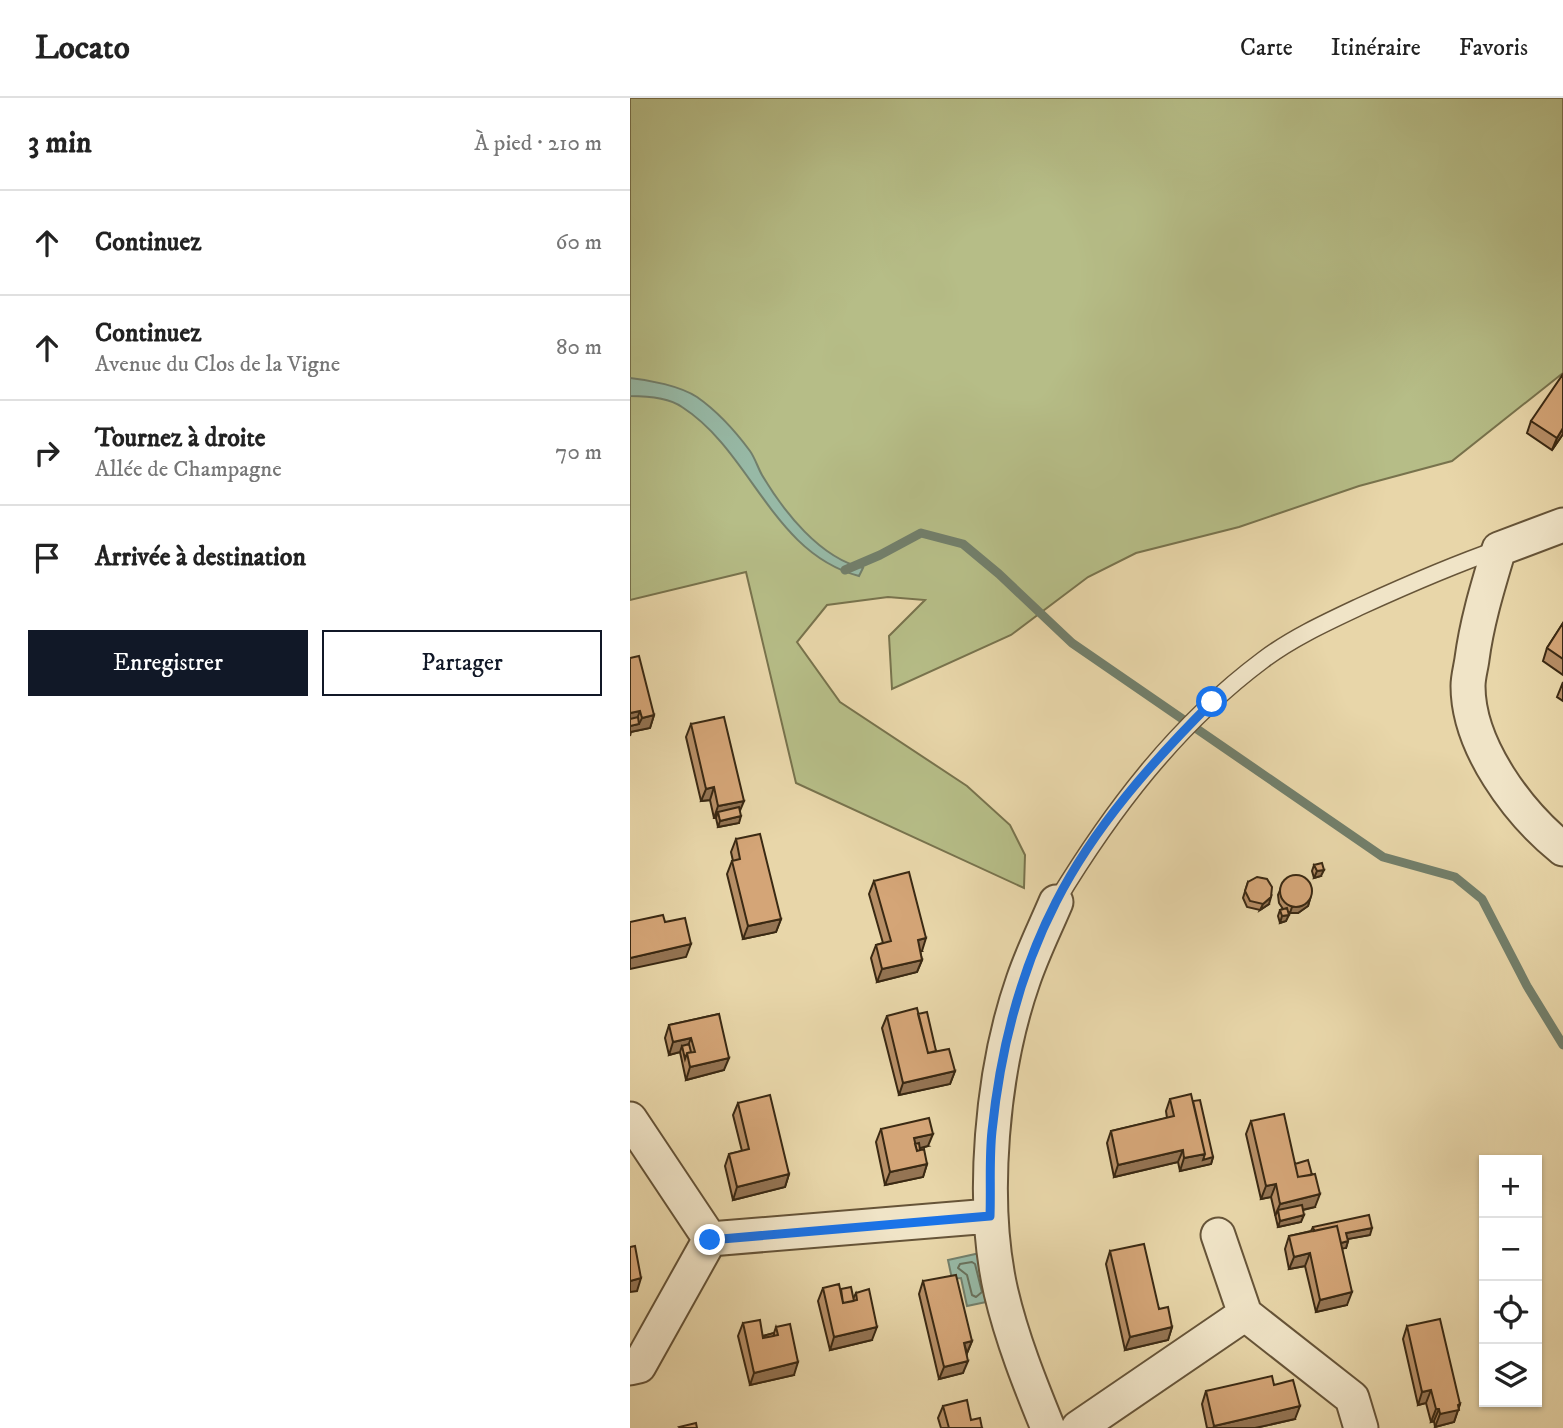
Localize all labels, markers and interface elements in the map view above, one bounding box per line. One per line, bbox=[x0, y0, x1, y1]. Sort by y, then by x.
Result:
text: Locato bbox=[35, 28, 130, 69]
text: Carte bbox=[1240, 33, 1293, 63]
text: Itinéraire bbox=[1331, 33, 1421, 63]
text: Favoris bbox=[1459, 33, 1528, 63]
text: 3 min bbox=[28, 125, 92, 162]
text: À pied · 210 m bbox=[474, 129, 602, 158]
icon: ahead bbox=[28, 224, 66, 262]
text: Continuez bbox=[95, 226, 201, 259]
text: 60 m bbox=[555, 228, 602, 257]
text: Continuez bbox=[95, 317, 201, 350]
icon: ahead bbox=[28, 329, 66, 367]
text: 80 m bbox=[556, 333, 602, 362]
text: Avenue du Clos de la Vigne bbox=[95, 350, 340, 379]
text: Tournez à droite bbox=[95, 422, 266, 455]
icon: right bbox=[28, 434, 66, 472]
text: 70 m bbox=[555, 438, 602, 467]
text: Allée de Champagne bbox=[95, 455, 282, 484]
icon: arrive bbox=[28, 539, 66, 577]
text: Arrivée à destination bbox=[95, 541, 306, 574]
button: Enregistrer bbox=[28, 630, 308, 696]
button: Partager bbox=[322, 630, 602, 696]
route start bbox=[1196, 686, 1227, 717]
map controls bbox=[1479, 1155, 1542, 1407]
button: + bbox=[1479, 1155, 1542, 1218]
button: − bbox=[1479, 1218, 1542, 1281]
route end bbox=[694, 1224, 725, 1255]
button: locate bbox=[1479, 1281, 1542, 1344]
button: layers bbox=[1479, 1344, 1542, 1407]

